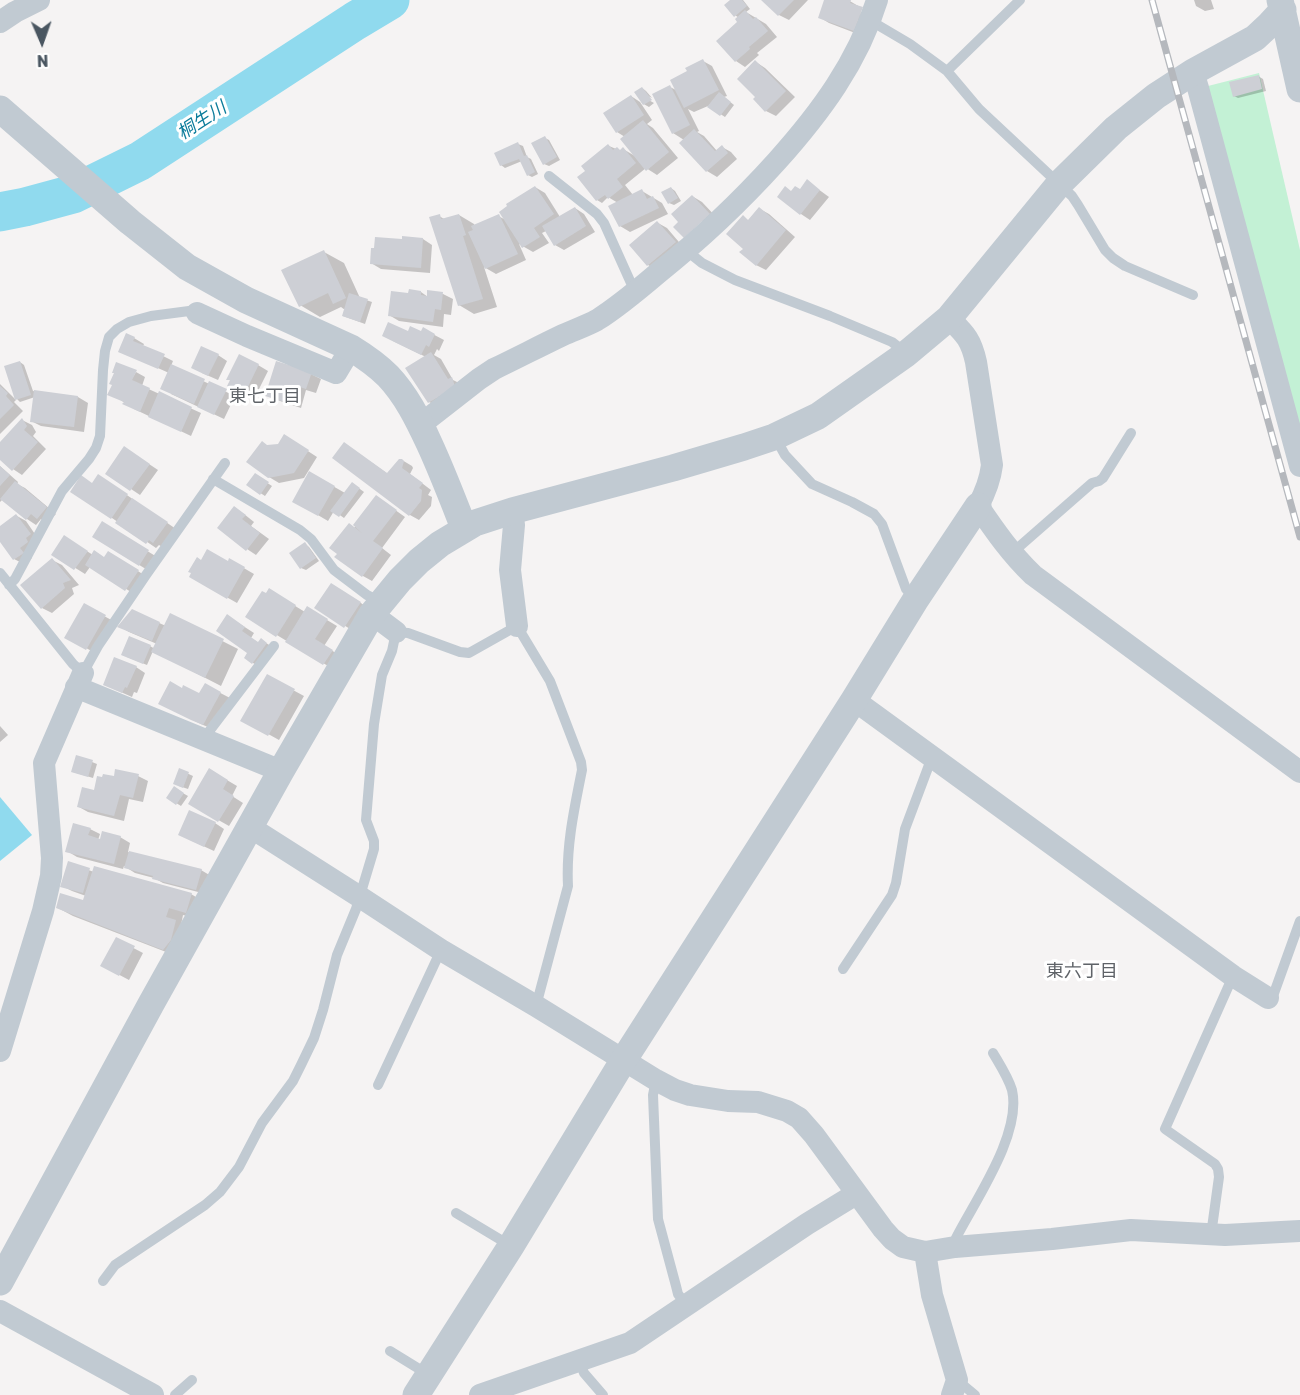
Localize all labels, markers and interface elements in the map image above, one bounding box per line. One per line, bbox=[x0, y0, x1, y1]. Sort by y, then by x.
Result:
north arrow bbox=[12, 12, 72, 72]
text: N bbox=[37, 51, 49, 70]
water label: 桐生川 bbox=[173, 97, 231, 145]
district label: 東七丁目 bbox=[229, 386, 301, 408]
district label: 東六丁目 bbox=[1046, 961, 1118, 983]

